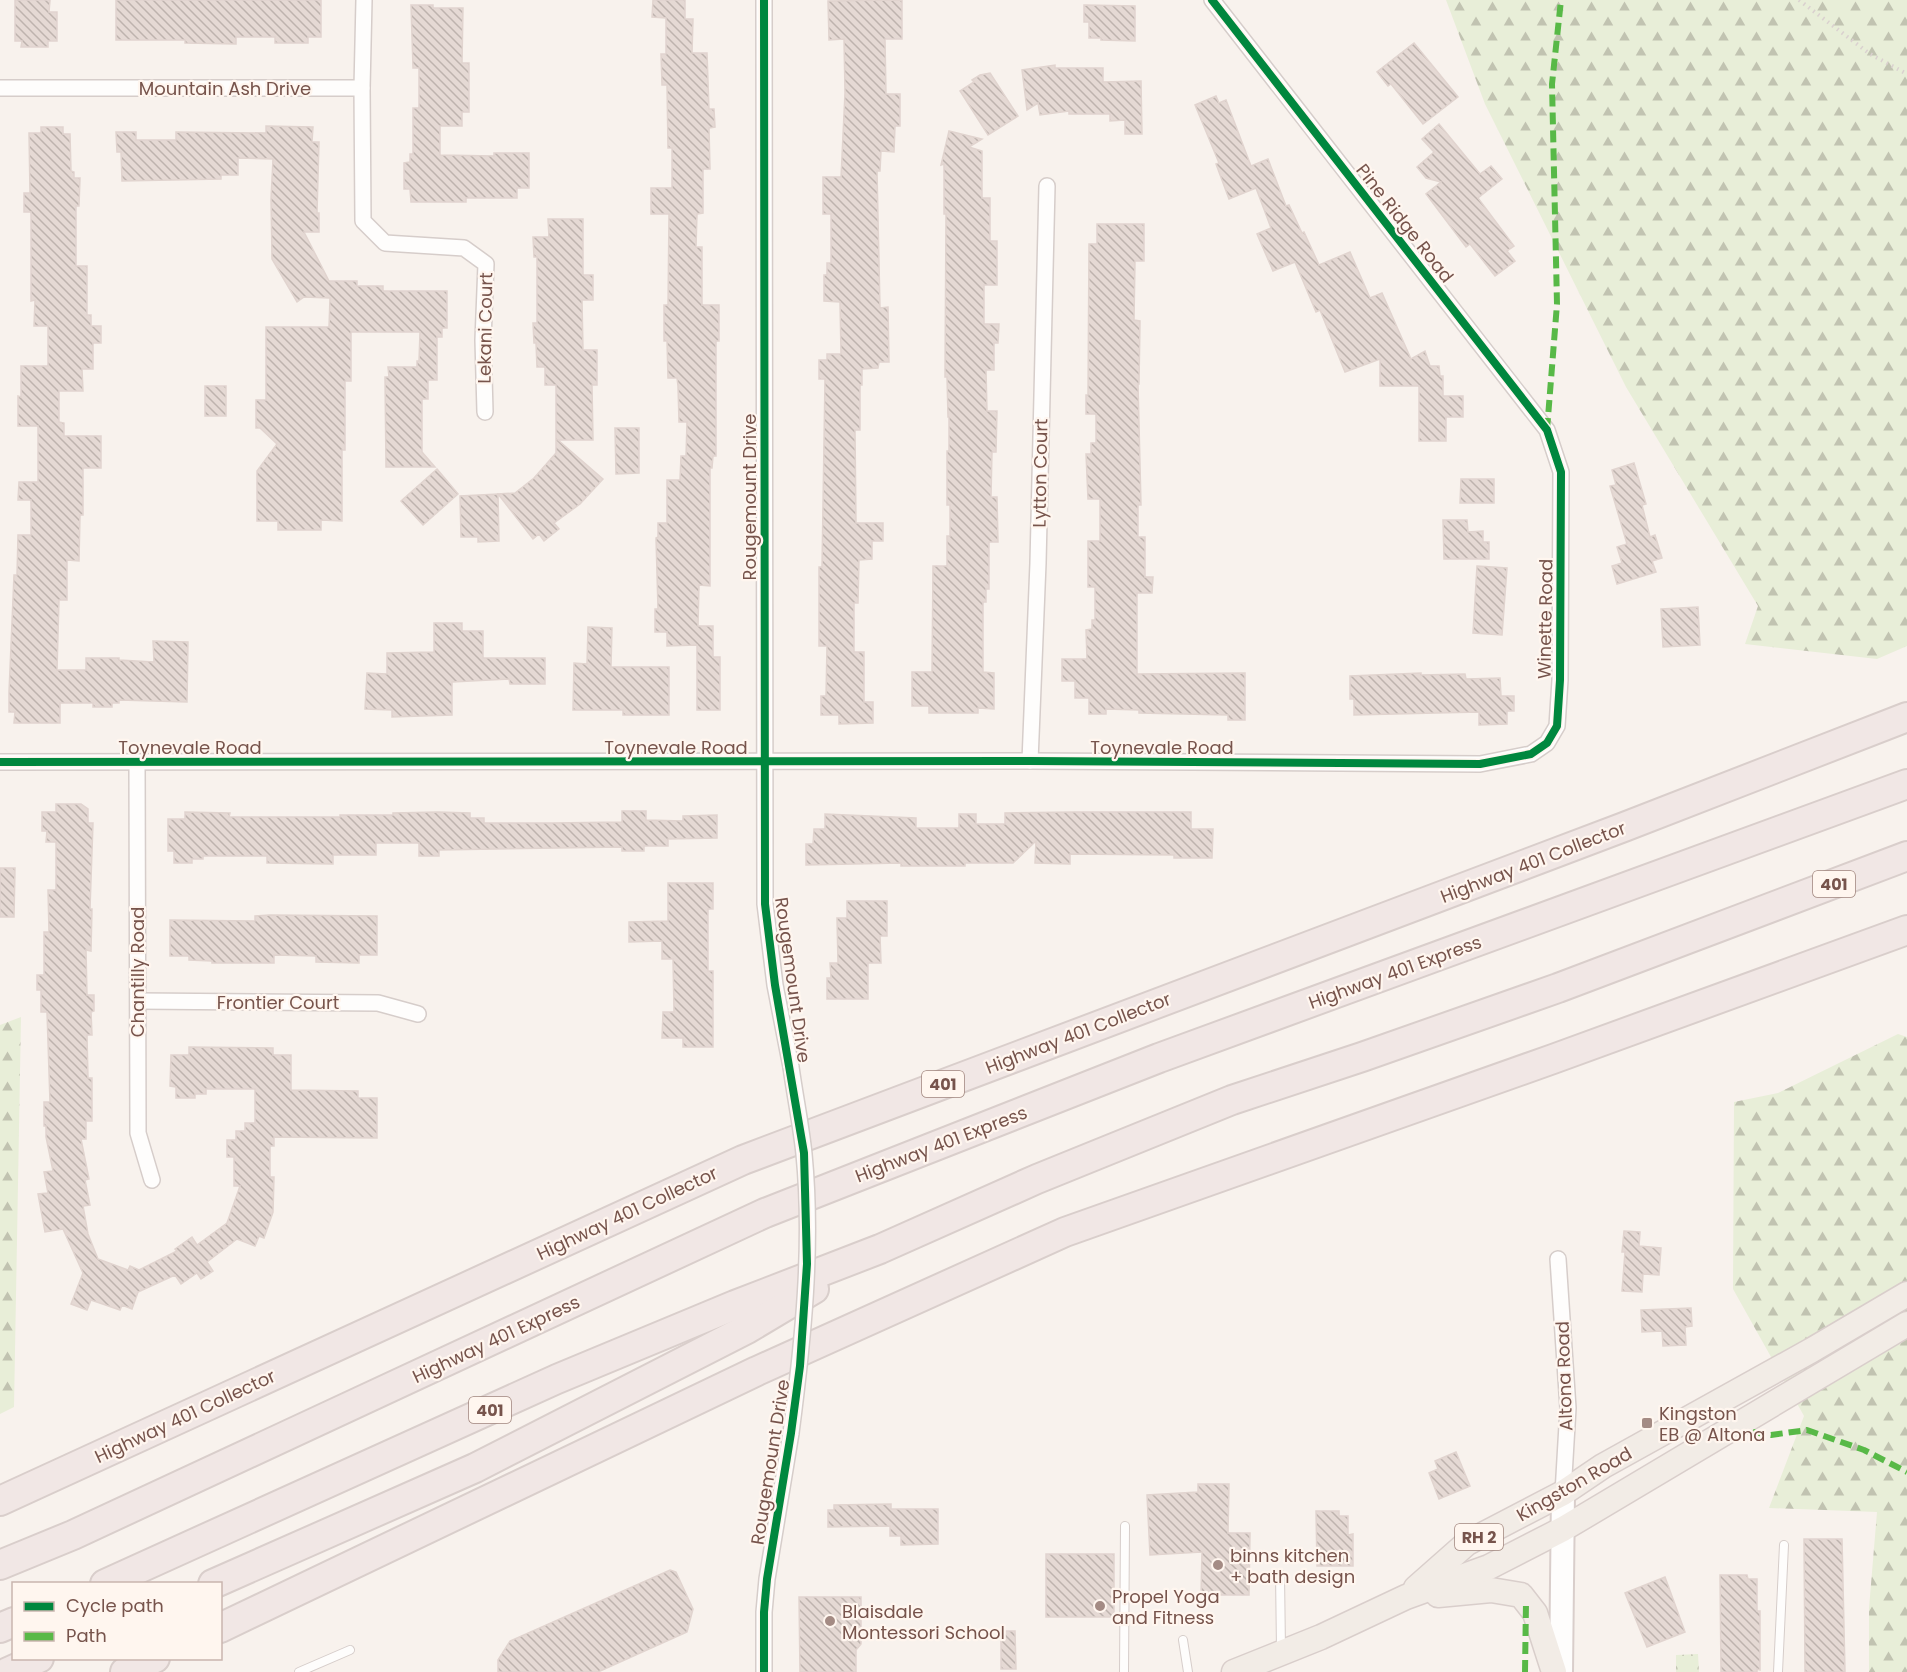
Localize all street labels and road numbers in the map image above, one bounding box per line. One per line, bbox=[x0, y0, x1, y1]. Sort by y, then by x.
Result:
street label: Mountain Ash Drive bbox=[139, 76, 311, 101]
street label: Pine Ridge Road bbox=[1351, 158, 1459, 288]
street label: Lekani Court bbox=[472, 272, 498, 384]
street label: Rougemount Drive bbox=[737, 414, 762, 580]
street label: Lytton Court bbox=[1027, 418, 1053, 528]
street label: Winette Road bbox=[1531, 559, 1559, 679]
street label: Toynevale Road bbox=[118, 735, 262, 760]
street label: Toynevale Road bbox=[604, 735, 748, 760]
street label: Toynevale Road bbox=[1090, 735, 1234, 760]
street label: Highway 401 Collector bbox=[1437, 815, 1630, 909]
road number: 401 bbox=[1813, 871, 1855, 897]
street label: Rougemount Drive bbox=[769, 896, 817, 1064]
street label: Chantilly Road bbox=[125, 907, 150, 1037]
street label: Highway 401 Express bbox=[1305, 929, 1485, 1015]
street label: Highway 401 Collector bbox=[982, 986, 1175, 1080]
street label: Frontier Court bbox=[217, 990, 339, 1015]
road number: 401 bbox=[922, 1071, 964, 1097]
street label: Highway 401 Express bbox=[851, 1100, 1031, 1188]
street label: Highway 401 Collector bbox=[533, 1160, 722, 1266]
street label: Highway 401 Express bbox=[408, 1289, 584, 1389]
street label: Altona Road bbox=[1550, 1321, 1578, 1431]
street label: Highway 401 Collector bbox=[91, 1363, 280, 1469]
street label: Rougemount Drive bbox=[745, 1378, 795, 1546]
road number: 401 bbox=[469, 1397, 511, 1423]
street label: Kingston Road bbox=[1512, 1441, 1636, 1527]
road number: RH 2 bbox=[1455, 1524, 1503, 1550]

